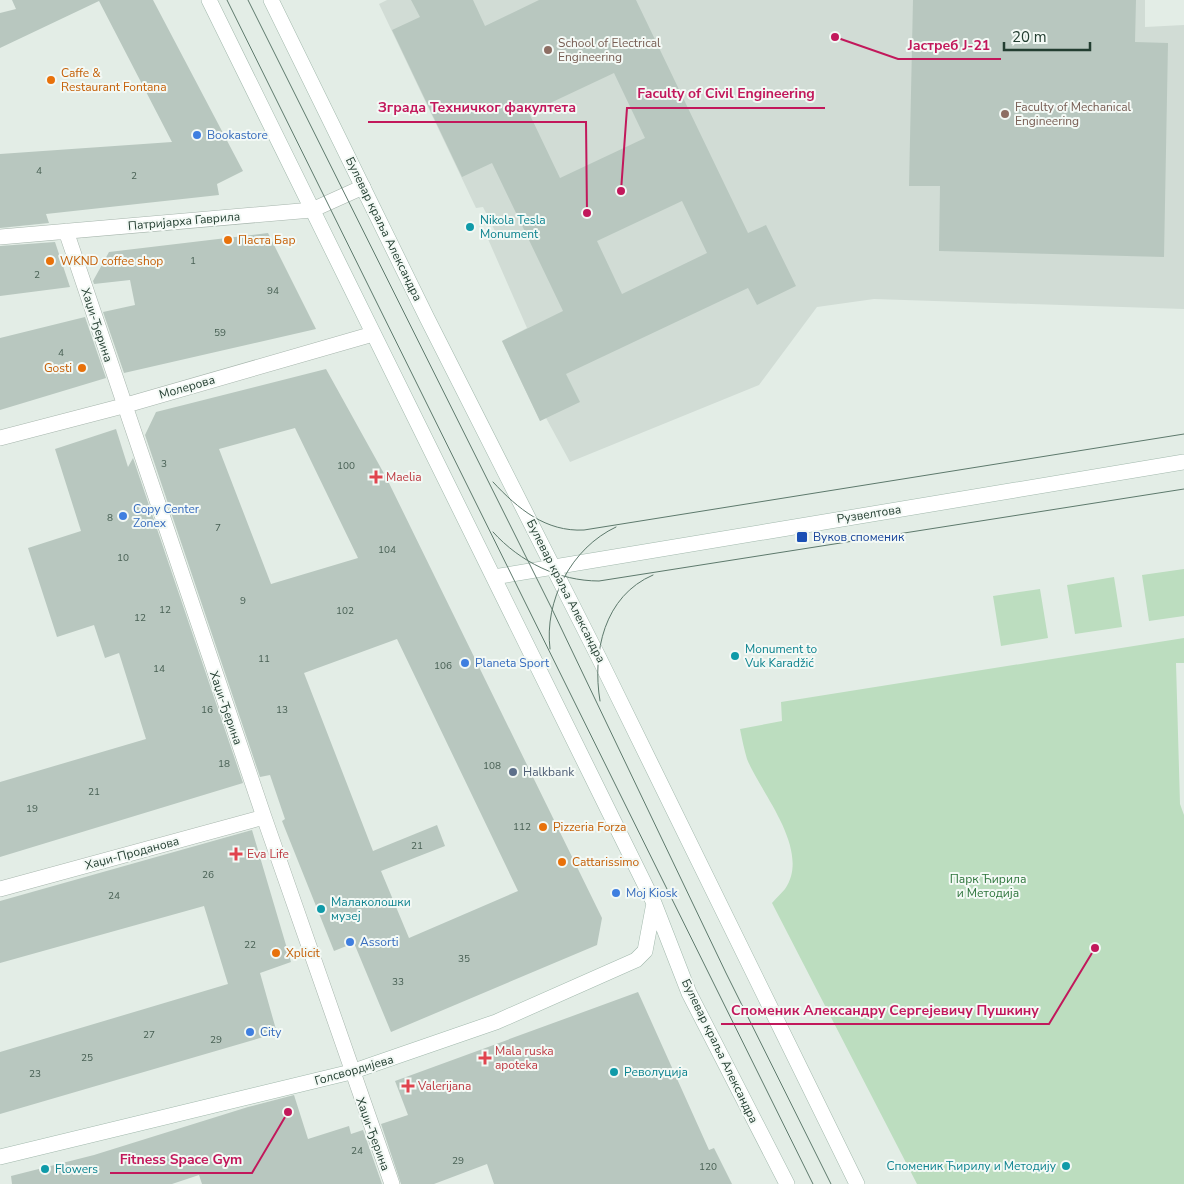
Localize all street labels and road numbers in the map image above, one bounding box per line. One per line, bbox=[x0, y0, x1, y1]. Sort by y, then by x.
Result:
street label: Булевар краља Александра bbox=[342, 154, 426, 304]
street label: Патријарха Гаврила bbox=[127, 208, 241, 234]
street label: Хаџи-Ђерина bbox=[77, 286, 117, 364]
street label: Молерова bbox=[157, 371, 217, 403]
street label: Рузвелтова bbox=[836, 501, 902, 527]
street label: Булевар краља Александра bbox=[523, 517, 609, 665]
street label: Хаџи-Ђерина bbox=[206, 669, 246, 747]
street label: Хаџи-Проданова bbox=[83, 833, 181, 873]
street label: Булевар краља Александра bbox=[678, 976, 762, 1126]
street label: Голсвордијева bbox=[313, 1051, 395, 1089]
street label: Хаџи-Ђерина bbox=[352, 1095, 394, 1173]

